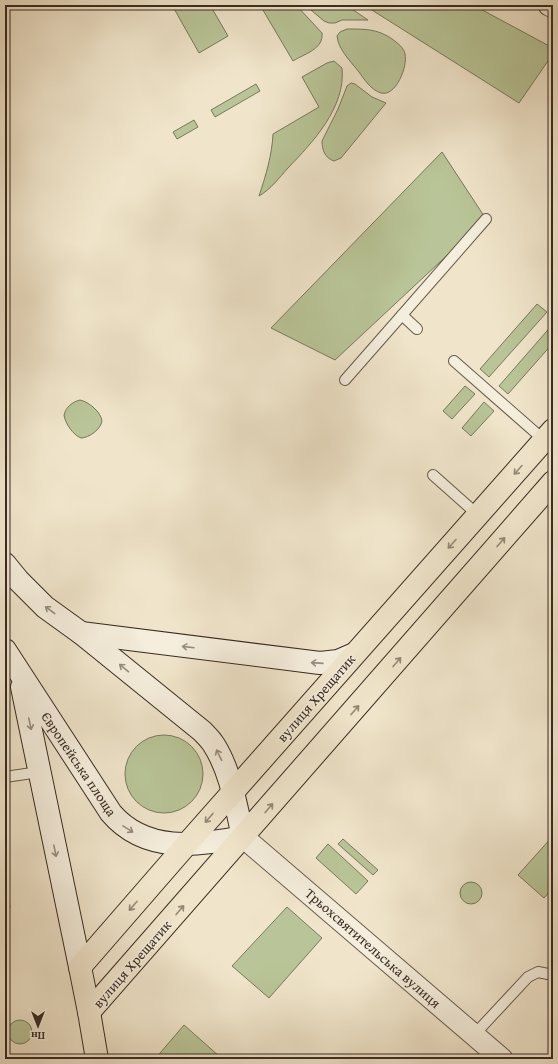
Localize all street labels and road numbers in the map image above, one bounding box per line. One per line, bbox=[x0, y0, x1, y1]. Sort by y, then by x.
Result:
street label: вулиця Хрещатик bbox=[272, 649, 360, 746]
street label: Європейська площа bbox=[37, 708, 122, 820]
street label: Трьохсвятительська вулиця bbox=[301, 883, 445, 1013]
street label: вулиця Хрещатик bbox=[88, 915, 176, 1012]

